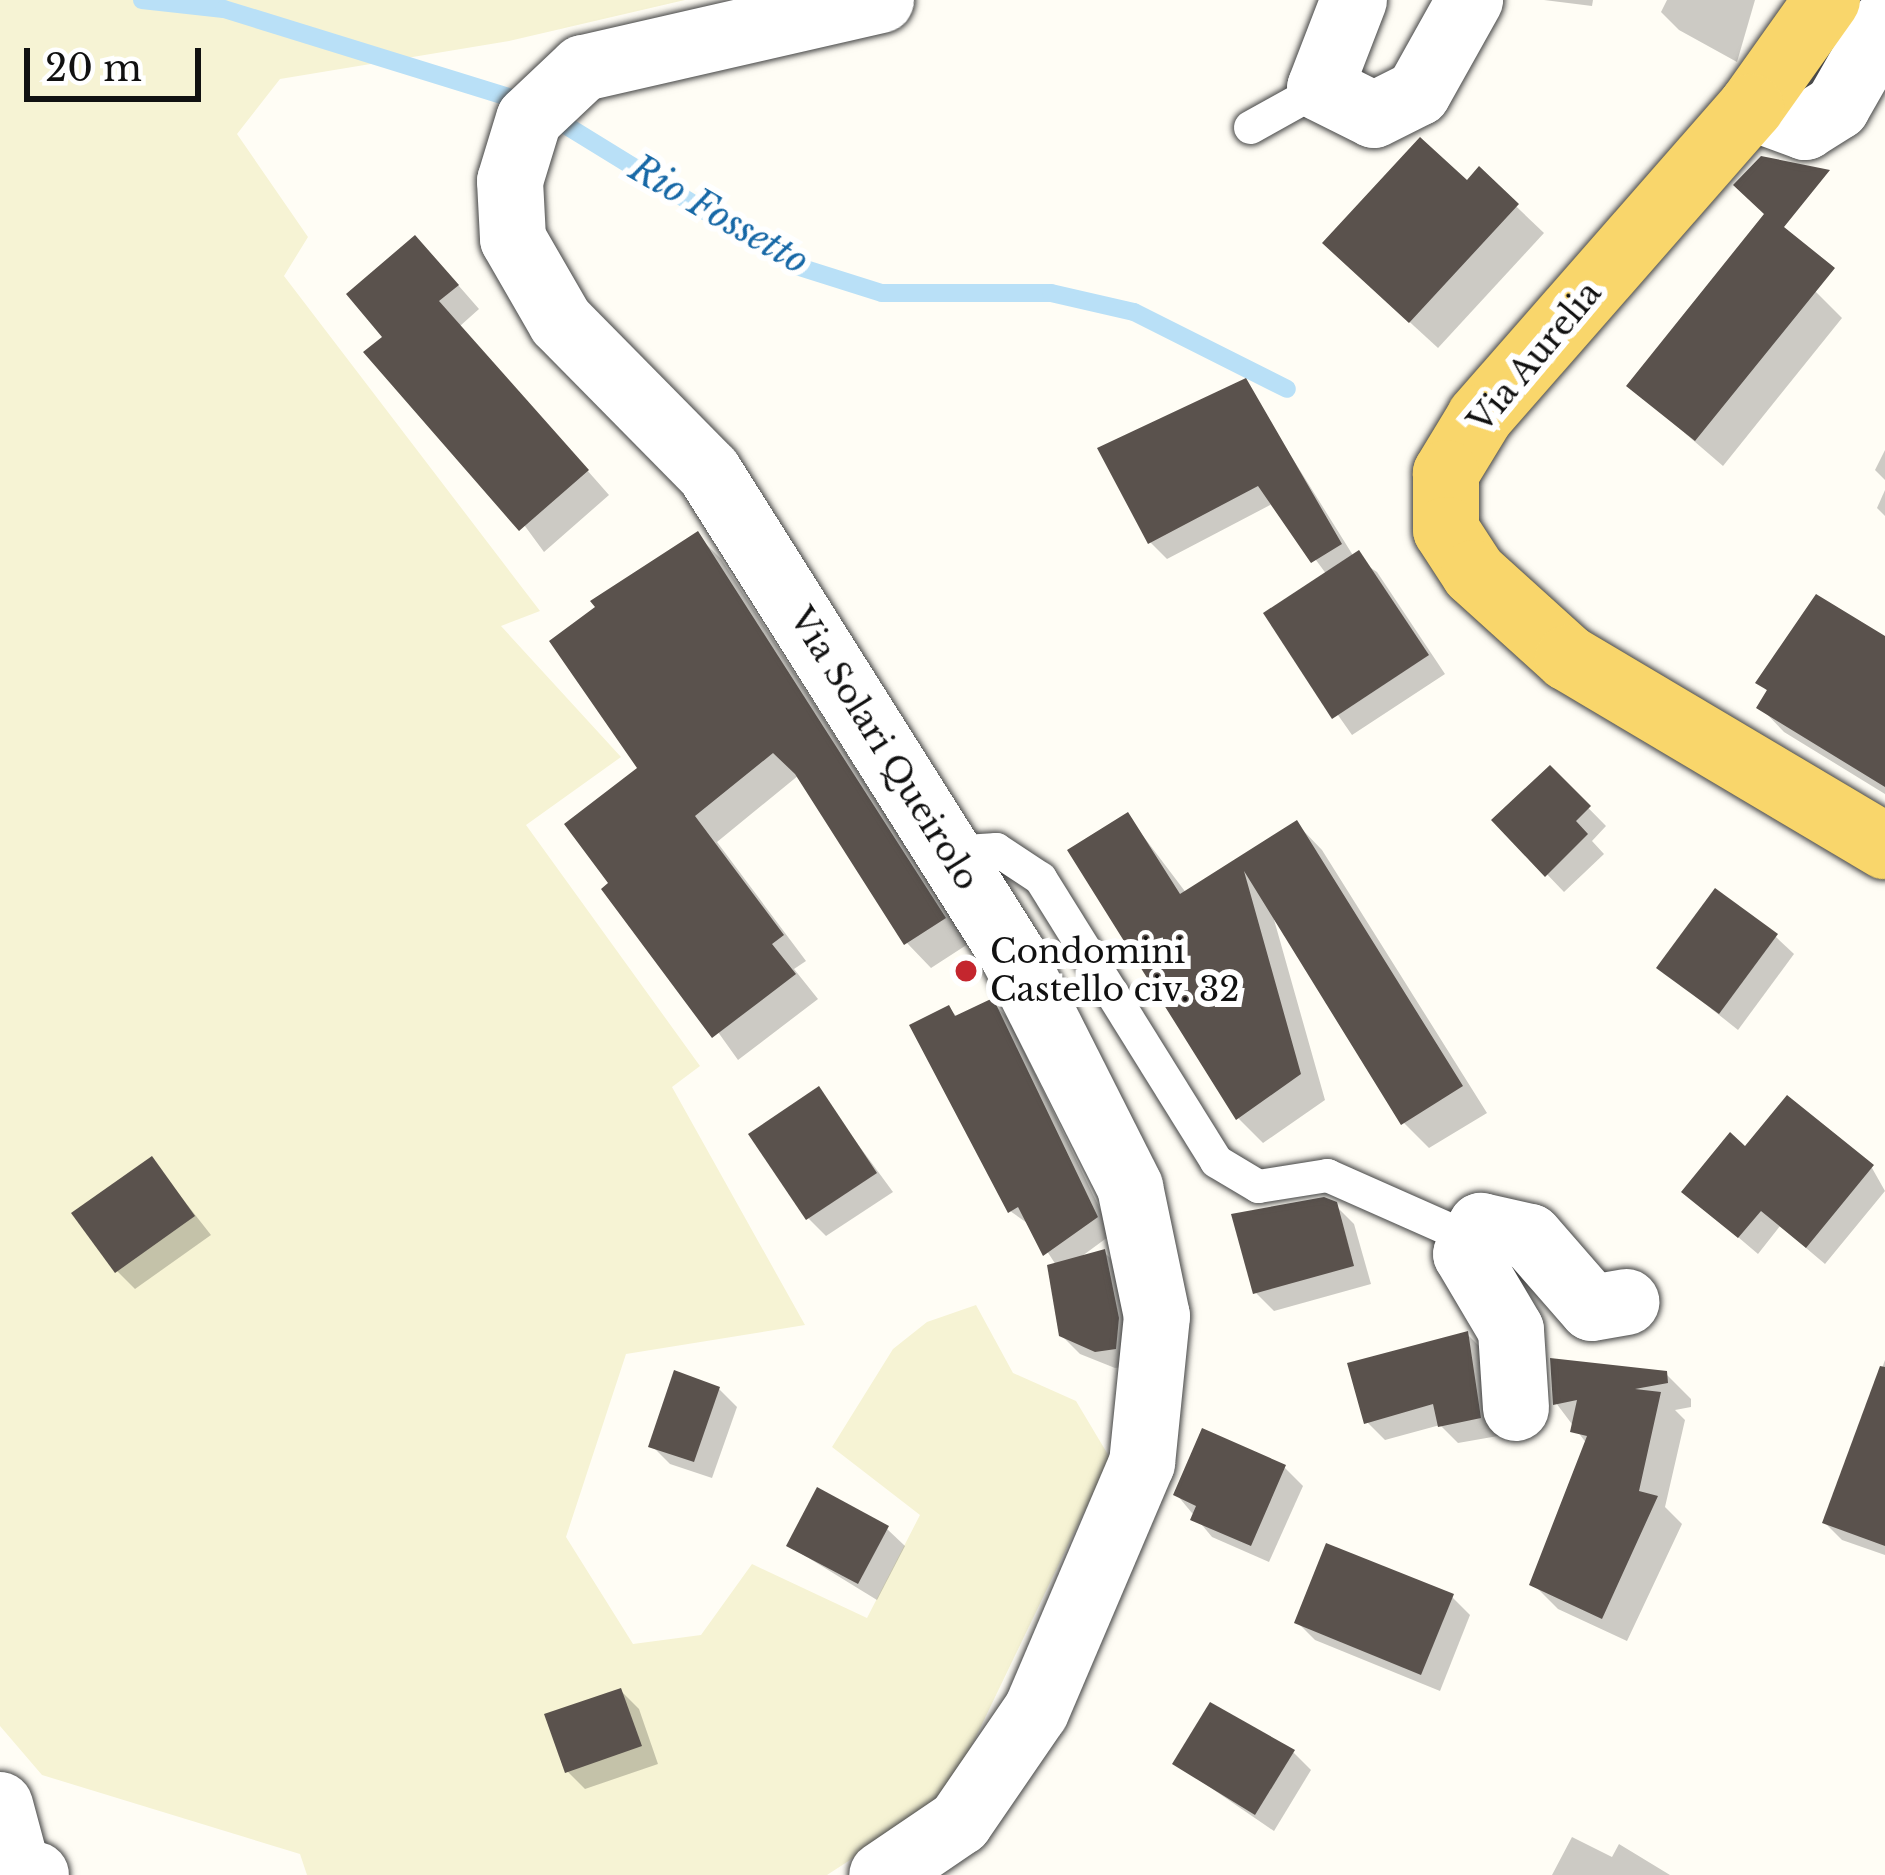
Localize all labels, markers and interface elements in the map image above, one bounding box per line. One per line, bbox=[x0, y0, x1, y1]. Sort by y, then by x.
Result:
scale bar bbox=[30, 24, 207, 98]
text: 20 m bbox=[45, 46, 142, 91]
water label: Rio Fossetto bbox=[622, 147, 816, 283]
street label: Via Aurelia bbox=[1460, 273, 1610, 441]
street label: Via Solari Queirolo bbox=[781, 600, 987, 898]
place label: Condomini Castello civ. 32 bbox=[990, 932, 1240, 1010]
marker: Condomini Castello civ. 32 bbox=[953, 958, 979, 984]

